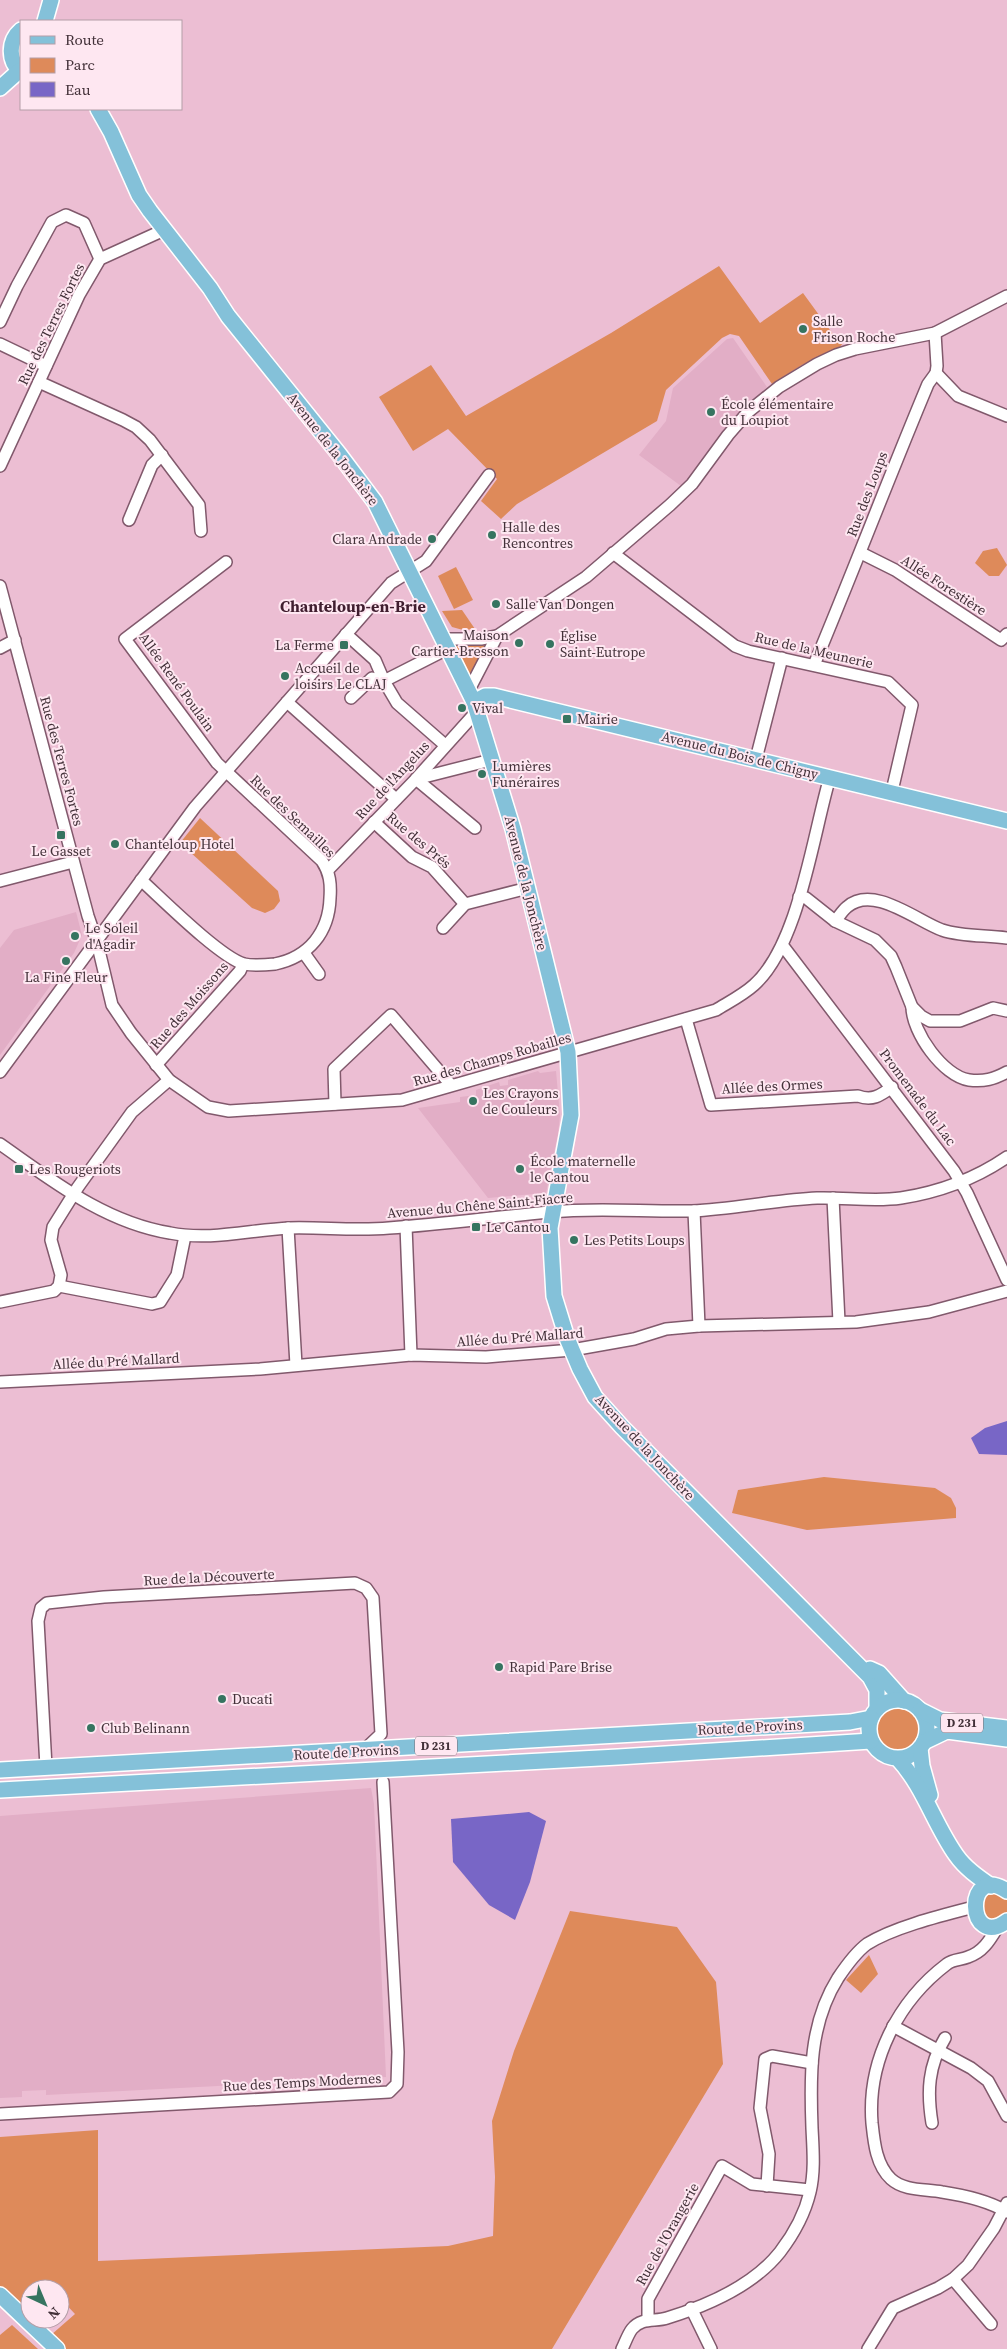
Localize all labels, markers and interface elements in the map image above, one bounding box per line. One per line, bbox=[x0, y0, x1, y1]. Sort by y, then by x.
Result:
legend bbox=[20, 20, 182, 110]
text: Route bbox=[65, 29, 104, 50]
text: Parc bbox=[65, 54, 95, 75]
text: Eau bbox=[65, 79, 91, 100]
street label: Rue des Terres Fortes bbox=[13, 260, 89, 388]
place label: Salle Frison Roche bbox=[813, 311, 895, 347]
marker: Salle Frison Roche bbox=[797, 323, 809, 335]
street label: Avenue de la Jonchère bbox=[283, 388, 383, 510]
place label: École élémentaire du Loupiot bbox=[721, 394, 834, 430]
marker: École élémentaire du Loupiot bbox=[705, 406, 717, 418]
street label: Rue des Loups bbox=[842, 448, 892, 540]
place label: Halle des Rencontres bbox=[502, 517, 573, 553]
place label: Clara Andrade bbox=[332, 529, 422, 549]
marker: Halle des Rencontres bbox=[486, 529, 498, 541]
marker: Clara Andrade bbox=[426, 533, 438, 545]
street label: Allée Forestière bbox=[897, 550, 991, 620]
place label: Salle Van Dongen bbox=[506, 594, 615, 614]
district label: Chanteloup-en-Brie bbox=[280, 595, 426, 617]
marker: Salle Van Dongen bbox=[490, 598, 502, 610]
place label: Maison Cartier-Bresson bbox=[411, 625, 510, 661]
place label: Église Saint-Eutrope bbox=[560, 626, 645, 662]
street label: Rue de la Meunerie bbox=[753, 627, 875, 673]
street label: Allée René Poulain bbox=[134, 629, 220, 736]
place label: La Ferme bbox=[275, 635, 334, 655]
marker: Maison Cartier-Bresson bbox=[513, 637, 525, 649]
marker: Église Saint-Eutrope bbox=[544, 638, 556, 650]
marker: La Ferme bbox=[338, 639, 350, 651]
place label: Accueil de loisirs Le CLAJ bbox=[295, 658, 387, 694]
marker: Accueil de loisirs Le CLAJ bbox=[279, 670, 291, 682]
street label: Rue des Terres Fortes bbox=[35, 694, 89, 828]
place label: Vival bbox=[472, 698, 503, 718]
marker: Vival bbox=[456, 702, 468, 714]
place label: Mairie bbox=[577, 709, 618, 729]
marker: Mairie bbox=[561, 713, 573, 725]
street label: Avenue du Bois de Chigny bbox=[660, 726, 821, 784]
street label: Rue de l'Angelus bbox=[350, 736, 434, 824]
place label: Lumières Funéraires bbox=[492, 756, 560, 792]
marker: Lumières Funéraires bbox=[476, 768, 488, 780]
street label: Rue des Semailles bbox=[246, 770, 340, 862]
street label: Rue des Prés bbox=[382, 807, 456, 873]
street label: Avenue de la Jonchère bbox=[500, 814, 552, 952]
marker: Le Gasset bbox=[55, 829, 67, 841]
place label: Chanteloup Hotel bbox=[125, 834, 234, 854]
marker: Chanteloup Hotel bbox=[109, 838, 121, 850]
place label: Le Gasset bbox=[31, 841, 91, 861]
place label: Le Soleil d'Agadir bbox=[85, 918, 138, 954]
marker: Le Soleil d'Agadir bbox=[69, 930, 81, 942]
marker: La Fine Fleur bbox=[60, 955, 72, 967]
street label: Rue des Moissons bbox=[145, 957, 233, 1053]
place label: La Fine Fleur bbox=[24, 967, 108, 987]
street label: Rue des Champs Robailles bbox=[411, 1027, 573, 1091]
street label: Promenade du Lac bbox=[875, 1044, 961, 1150]
street label: Allée des Ormes bbox=[721, 1073, 823, 1099]
place label: Les Crayons de Couleurs bbox=[483, 1083, 559, 1119]
marker: Les Crayons de Couleurs bbox=[467, 1095, 479, 1107]
place label: École maternelle le Cantou bbox=[530, 1151, 636, 1187]
place label: Les Rougeriots bbox=[29, 1159, 121, 1179]
marker: Les Rougeriots bbox=[13, 1163, 25, 1175]
marker: École maternelle le Cantou bbox=[514, 1163, 526, 1175]
street label: Avenue du Chêne Saint-Fiacre bbox=[386, 1187, 574, 1223]
place label: Le Cantou bbox=[486, 1217, 549, 1237]
marker: Le Cantou bbox=[470, 1221, 482, 1233]
place label: Les Petits Loups bbox=[584, 1230, 685, 1250]
marker: Les Petits Loups bbox=[568, 1234, 580, 1246]
street label: Allée du Pré Mallard bbox=[456, 1323, 584, 1351]
street label: Allée du Pré Mallard bbox=[52, 1348, 180, 1374]
street label: Avenue de la Jonchère bbox=[591, 1390, 699, 1504]
street label: Rue de la Découverte bbox=[143, 1564, 275, 1590]
place label: Rapid Pare Brise bbox=[509, 1657, 612, 1677]
marker: Rapid Pare Brise bbox=[493, 1661, 505, 1673]
place label: Ducati bbox=[232, 1689, 273, 1709]
marker: Ducati bbox=[216, 1693, 228, 1705]
street label: Route de Provins bbox=[697, 1714, 803, 1740]
road number: D 231 bbox=[941, 1714, 983, 1732]
place label: Club Belinann bbox=[101, 1718, 191, 1738]
marker: Club Belinann bbox=[85, 1722, 97, 1734]
road number: D 231 bbox=[415, 1736, 457, 1755]
street label: Route de Provins bbox=[293, 1739, 399, 1765]
street label: Rue des Temps Modernes bbox=[222, 2068, 382, 2096]
street label: Rue de l'Orangerie bbox=[631, 2179, 703, 2289]
north arrow bbox=[20, 2279, 70, 2329]
text: N bbox=[43, 2303, 65, 2324]

